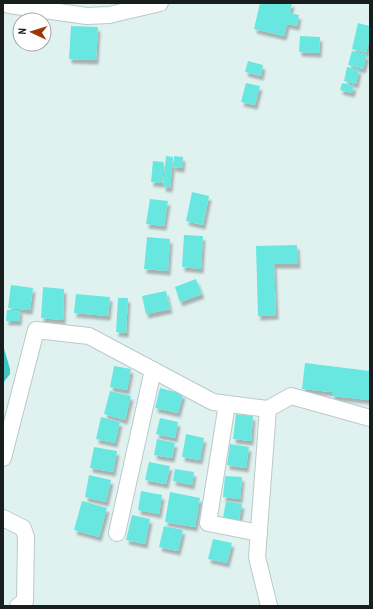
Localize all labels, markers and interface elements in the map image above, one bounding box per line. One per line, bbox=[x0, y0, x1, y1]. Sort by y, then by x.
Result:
north arrow bbox=[12, 12, 52, 52]
text: N bbox=[15, 28, 29, 35]

